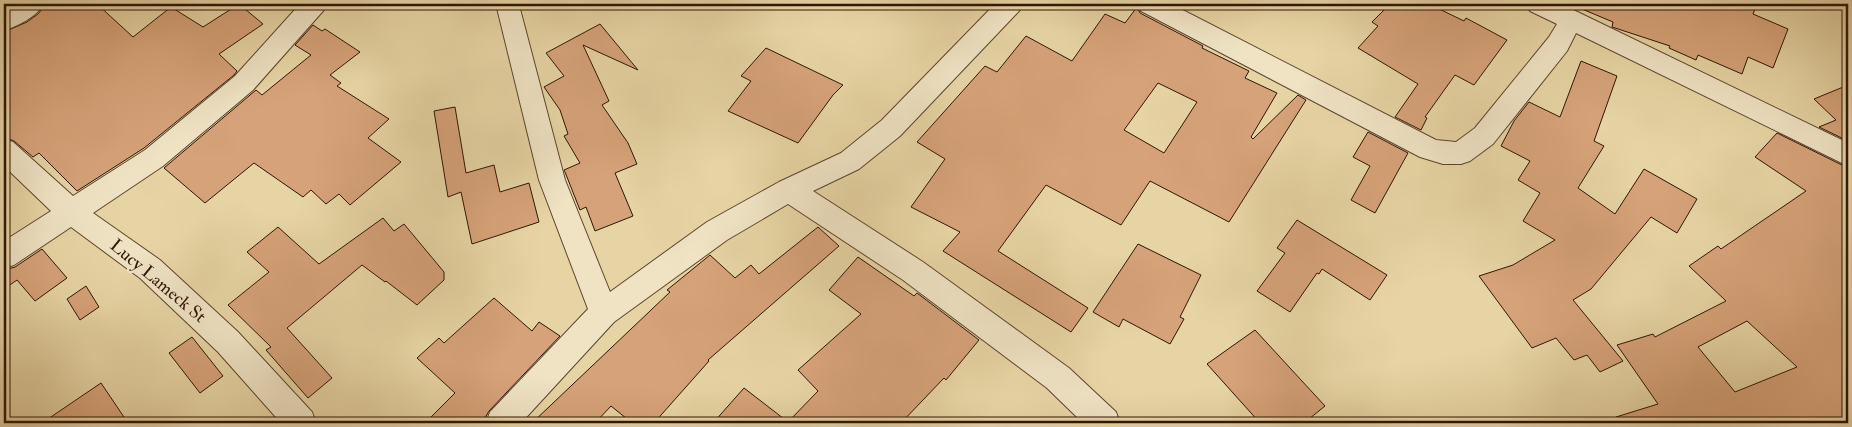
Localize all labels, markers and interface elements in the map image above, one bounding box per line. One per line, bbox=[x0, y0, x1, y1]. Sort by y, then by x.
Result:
street label: Lucy Lameck St bbox=[105, 234, 211, 328]

